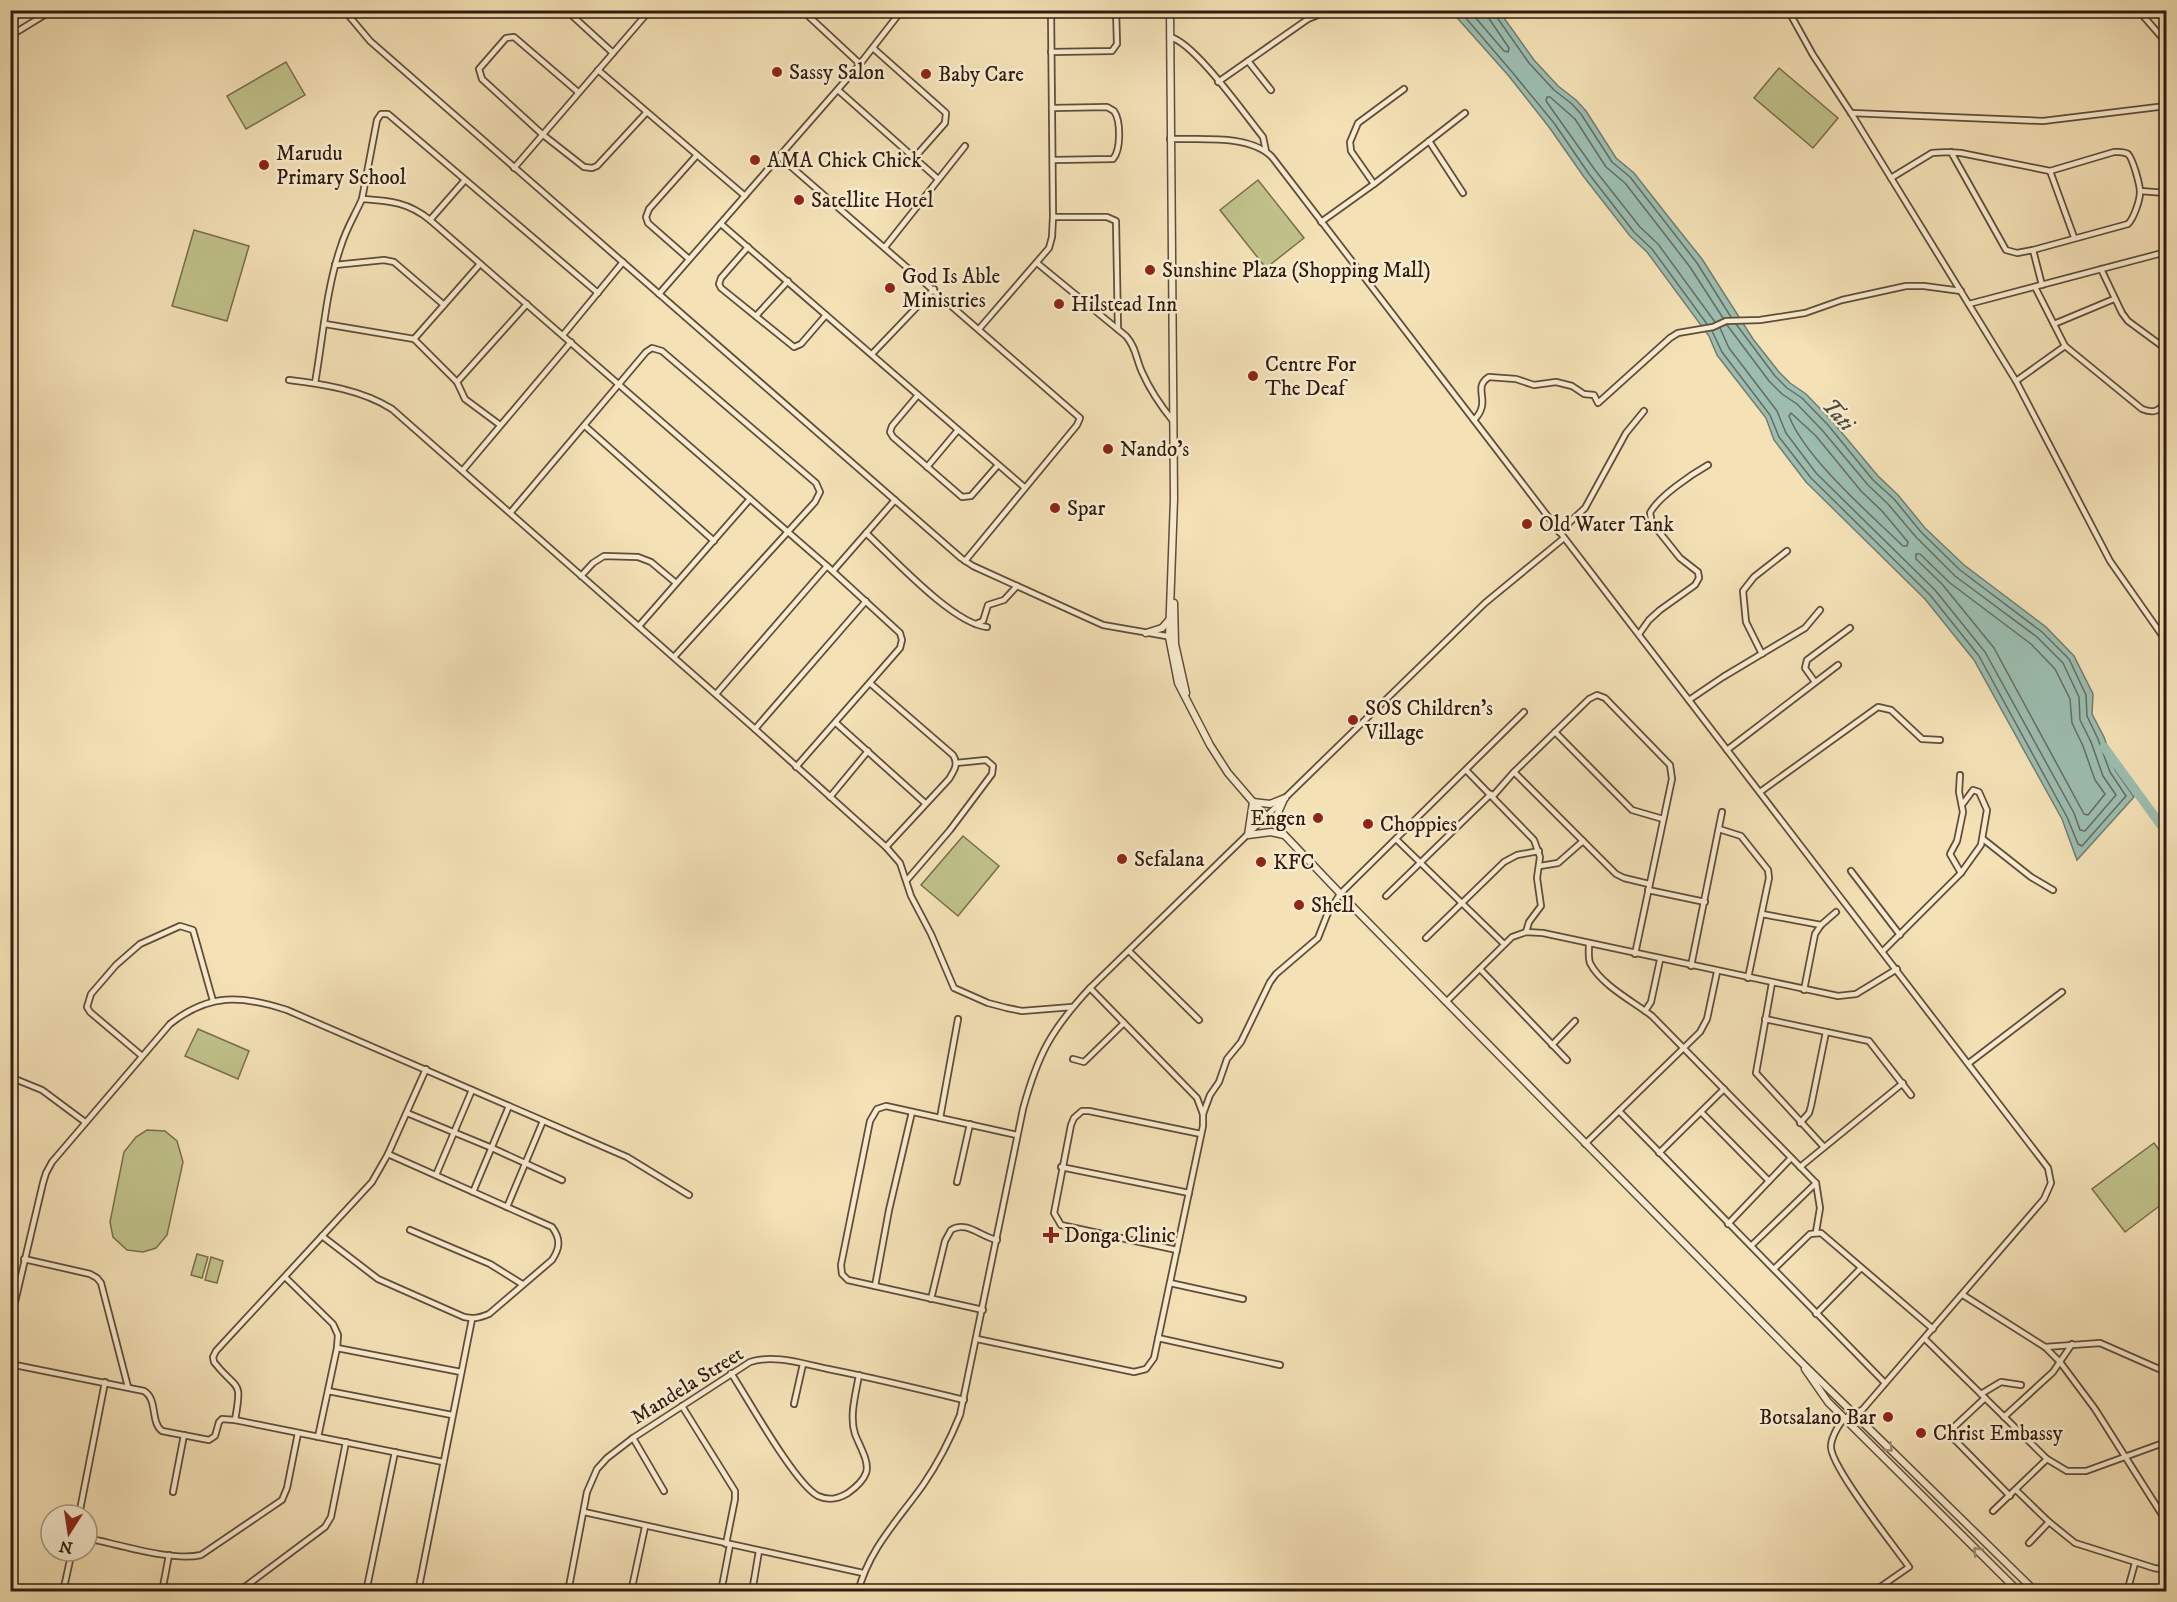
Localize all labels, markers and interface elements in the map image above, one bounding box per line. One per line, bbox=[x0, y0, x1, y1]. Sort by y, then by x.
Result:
place label: Sassy Salon bbox=[789, 60, 885, 86]
place label: Baby Care bbox=[938, 62, 1024, 88]
marker: Sassy Salon bbox=[770, 65, 784, 79]
marker: Baby Care bbox=[919, 67, 933, 81]
place label: Marudu Primary School bbox=[276, 141, 407, 191]
place label: AMA Chick Chick bbox=[767, 148, 922, 174]
marker: AMA Chick Chick bbox=[748, 153, 762, 167]
marker: Marudu Primary School bbox=[257, 158, 271, 172]
place label: Satellite Hotel bbox=[811, 188, 934, 214]
marker: Satellite Hotel bbox=[792, 193, 806, 207]
place label: Sunshine Plaza (Shopping Mall) bbox=[1162, 258, 1431, 284]
marker: Sunshine Plaza (Shopping Mall) bbox=[1143, 263, 1157, 277]
place label: God Is Able Ministries bbox=[902, 264, 1000, 314]
marker: God Is Able Ministries bbox=[883, 281, 897, 295]
place label: Hilstead Inn bbox=[1071, 292, 1177, 318]
marker: Hilstead Inn bbox=[1052, 297, 1066, 311]
place label: Centre For The Deaf bbox=[1265, 352, 1357, 402]
marker: Centre For The Deaf bbox=[1246, 369, 1260, 383]
water label: Tati bbox=[1816, 393, 1860, 438]
place label: Nando's bbox=[1120, 437, 1189, 463]
marker: Nando's bbox=[1101, 442, 1115, 456]
place label: Spar bbox=[1067, 496, 1105, 522]
marker: Spar bbox=[1048, 501, 1062, 515]
place label: Old Water Tank bbox=[1539, 512, 1675, 538]
marker: Old Water Tank bbox=[1520, 517, 1534, 531]
place label: SOS Children's Village bbox=[1364, 696, 1493, 746]
marker: SOS Children's Village bbox=[1346, 713, 1360, 727]
place label: Engen bbox=[1250, 806, 1306, 832]
marker: Engen bbox=[1311, 811, 1325, 825]
place label: Choppies bbox=[1380, 812, 1457, 838]
marker: Choppies bbox=[1361, 817, 1375, 831]
place label: Sefalana bbox=[1134, 847, 1205, 873]
place label: KFC bbox=[1273, 850, 1315, 876]
marker: Sefalana bbox=[1115, 852, 1129, 866]
marker: KFC bbox=[1254, 855, 1268, 869]
place label: Shell bbox=[1311, 893, 1355, 919]
marker: Shell bbox=[1292, 898, 1306, 912]
place label: Donga Clinic bbox=[1064, 1223, 1176, 1249]
marker: Donga Clinic bbox=[1042, 1226, 1060, 1244]
street label: Mandela Street bbox=[627, 1341, 749, 1431]
place label: Botsalano Bar bbox=[1759, 1405, 1876, 1431]
marker: Botsalano Bar bbox=[1881, 1410, 1895, 1424]
place label: Christ Embassy bbox=[1933, 1421, 2064, 1447]
marker: Christ Embassy bbox=[1914, 1426, 1928, 1440]
one-way arrow bbox=[1882, 1440, 1893, 1451]
north arrow bbox=[39, 1503, 99, 1563]
text: N bbox=[58, 1536, 75, 1558]
one-way arrow bbox=[1974, 1547, 1985, 1558]

